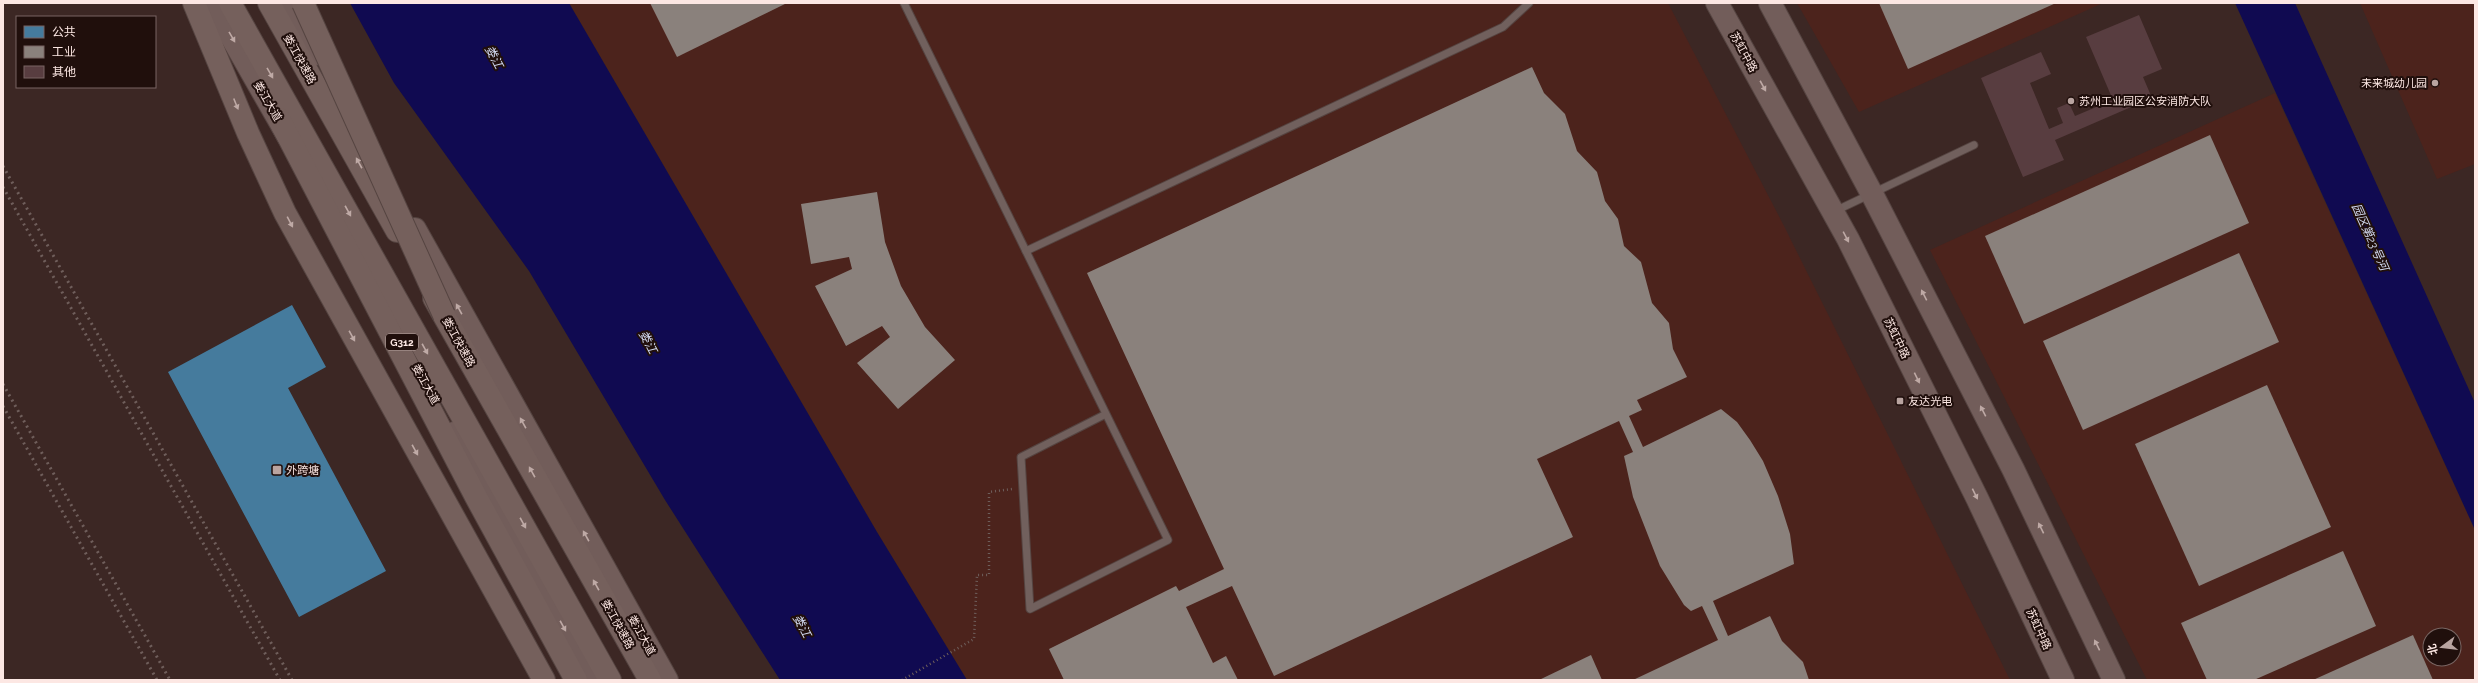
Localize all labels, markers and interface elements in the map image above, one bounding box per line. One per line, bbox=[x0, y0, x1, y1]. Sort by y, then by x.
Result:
legend bbox=[16, 16, 156, 88]
text: 公共 bbox=[52, 25, 76, 39]
street label: 苏虹中路 bbox=[1727, 30, 1760, 75]
one-way arrow bbox=[228, 31, 235, 43]
street label: 娄江快速路 bbox=[281, 32, 319, 86]
water label: 娄江 bbox=[482, 43, 507, 73]
text: 工业 bbox=[52, 45, 76, 59]
text: 其他 bbox=[52, 65, 76, 79]
one-way arrow bbox=[267, 67, 274, 79]
place label: 未来城幼儿园 bbox=[2361, 77, 2427, 90]
marker: 未来城幼儿园 bbox=[2430, 78, 2440, 88]
street label: 娄江大道 bbox=[251, 79, 284, 124]
one-way arrow bbox=[1760, 80, 1767, 92]
place label: 苏州工业园区公安消防大队 bbox=[2079, 95, 2211, 108]
marker: 苏州工业园区公安消防大队 bbox=[2066, 96, 2076, 106]
one-way arrow bbox=[234, 98, 240, 110]
one-way arrow bbox=[355, 157, 362, 169]
water label: 园区第23号河 bbox=[2349, 201, 2392, 275]
one-way arrow bbox=[344, 205, 351, 217]
one-way arrow bbox=[286, 216, 293, 228]
one-way arrow bbox=[1843, 231, 1850, 242]
one-way arrow bbox=[1921, 289, 1927, 301]
one-way arrow bbox=[456, 303, 463, 315]
street label: 娄江快速路 bbox=[440, 315, 478, 369]
street label: 苏虹中路 bbox=[1881, 316, 1912, 361]
water label: 娄江 bbox=[636, 328, 661, 358]
one-way arrow bbox=[348, 330, 355, 342]
road number: G312 bbox=[386, 334, 418, 350]
one-way arrow bbox=[422, 343, 429, 355]
street label: 娄江大道 bbox=[409, 362, 442, 407]
one-way arrow bbox=[1914, 372, 1920, 384]
place label: 友达光电 bbox=[1908, 395, 1952, 408]
marker: 友达光电 bbox=[1895, 396, 1905, 406]
one-way arrow bbox=[1980, 405, 1986, 417]
one-way arrow bbox=[519, 417, 526, 429]
one-way arrow bbox=[412, 444, 419, 456]
marker: 外跨塘 bbox=[271, 464, 283, 476]
place label: 外跨塘 bbox=[286, 464, 319, 477]
one-way arrow bbox=[529, 466, 536, 478]
one-way arrow bbox=[1972, 489, 1978, 500]
one-way arrow bbox=[519, 517, 526, 529]
one-way arrow bbox=[2038, 522, 2044, 533]
one-way arrow bbox=[583, 530, 590, 542]
one-way arrow bbox=[593, 579, 600, 591]
street label: 娄江快速路 bbox=[599, 597, 637, 651]
street label: 苏虹中路 bbox=[2023, 607, 2054, 652]
water label: 娄江 bbox=[790, 612, 815, 642]
street label: 娄江大道 bbox=[625, 613, 658, 658]
one-way arrow bbox=[560, 620, 566, 632]
north arrow bbox=[2422, 627, 2462, 667]
one-way arrow bbox=[2094, 639, 2100, 650]
text: 北 bbox=[2425, 642, 2441, 656]

